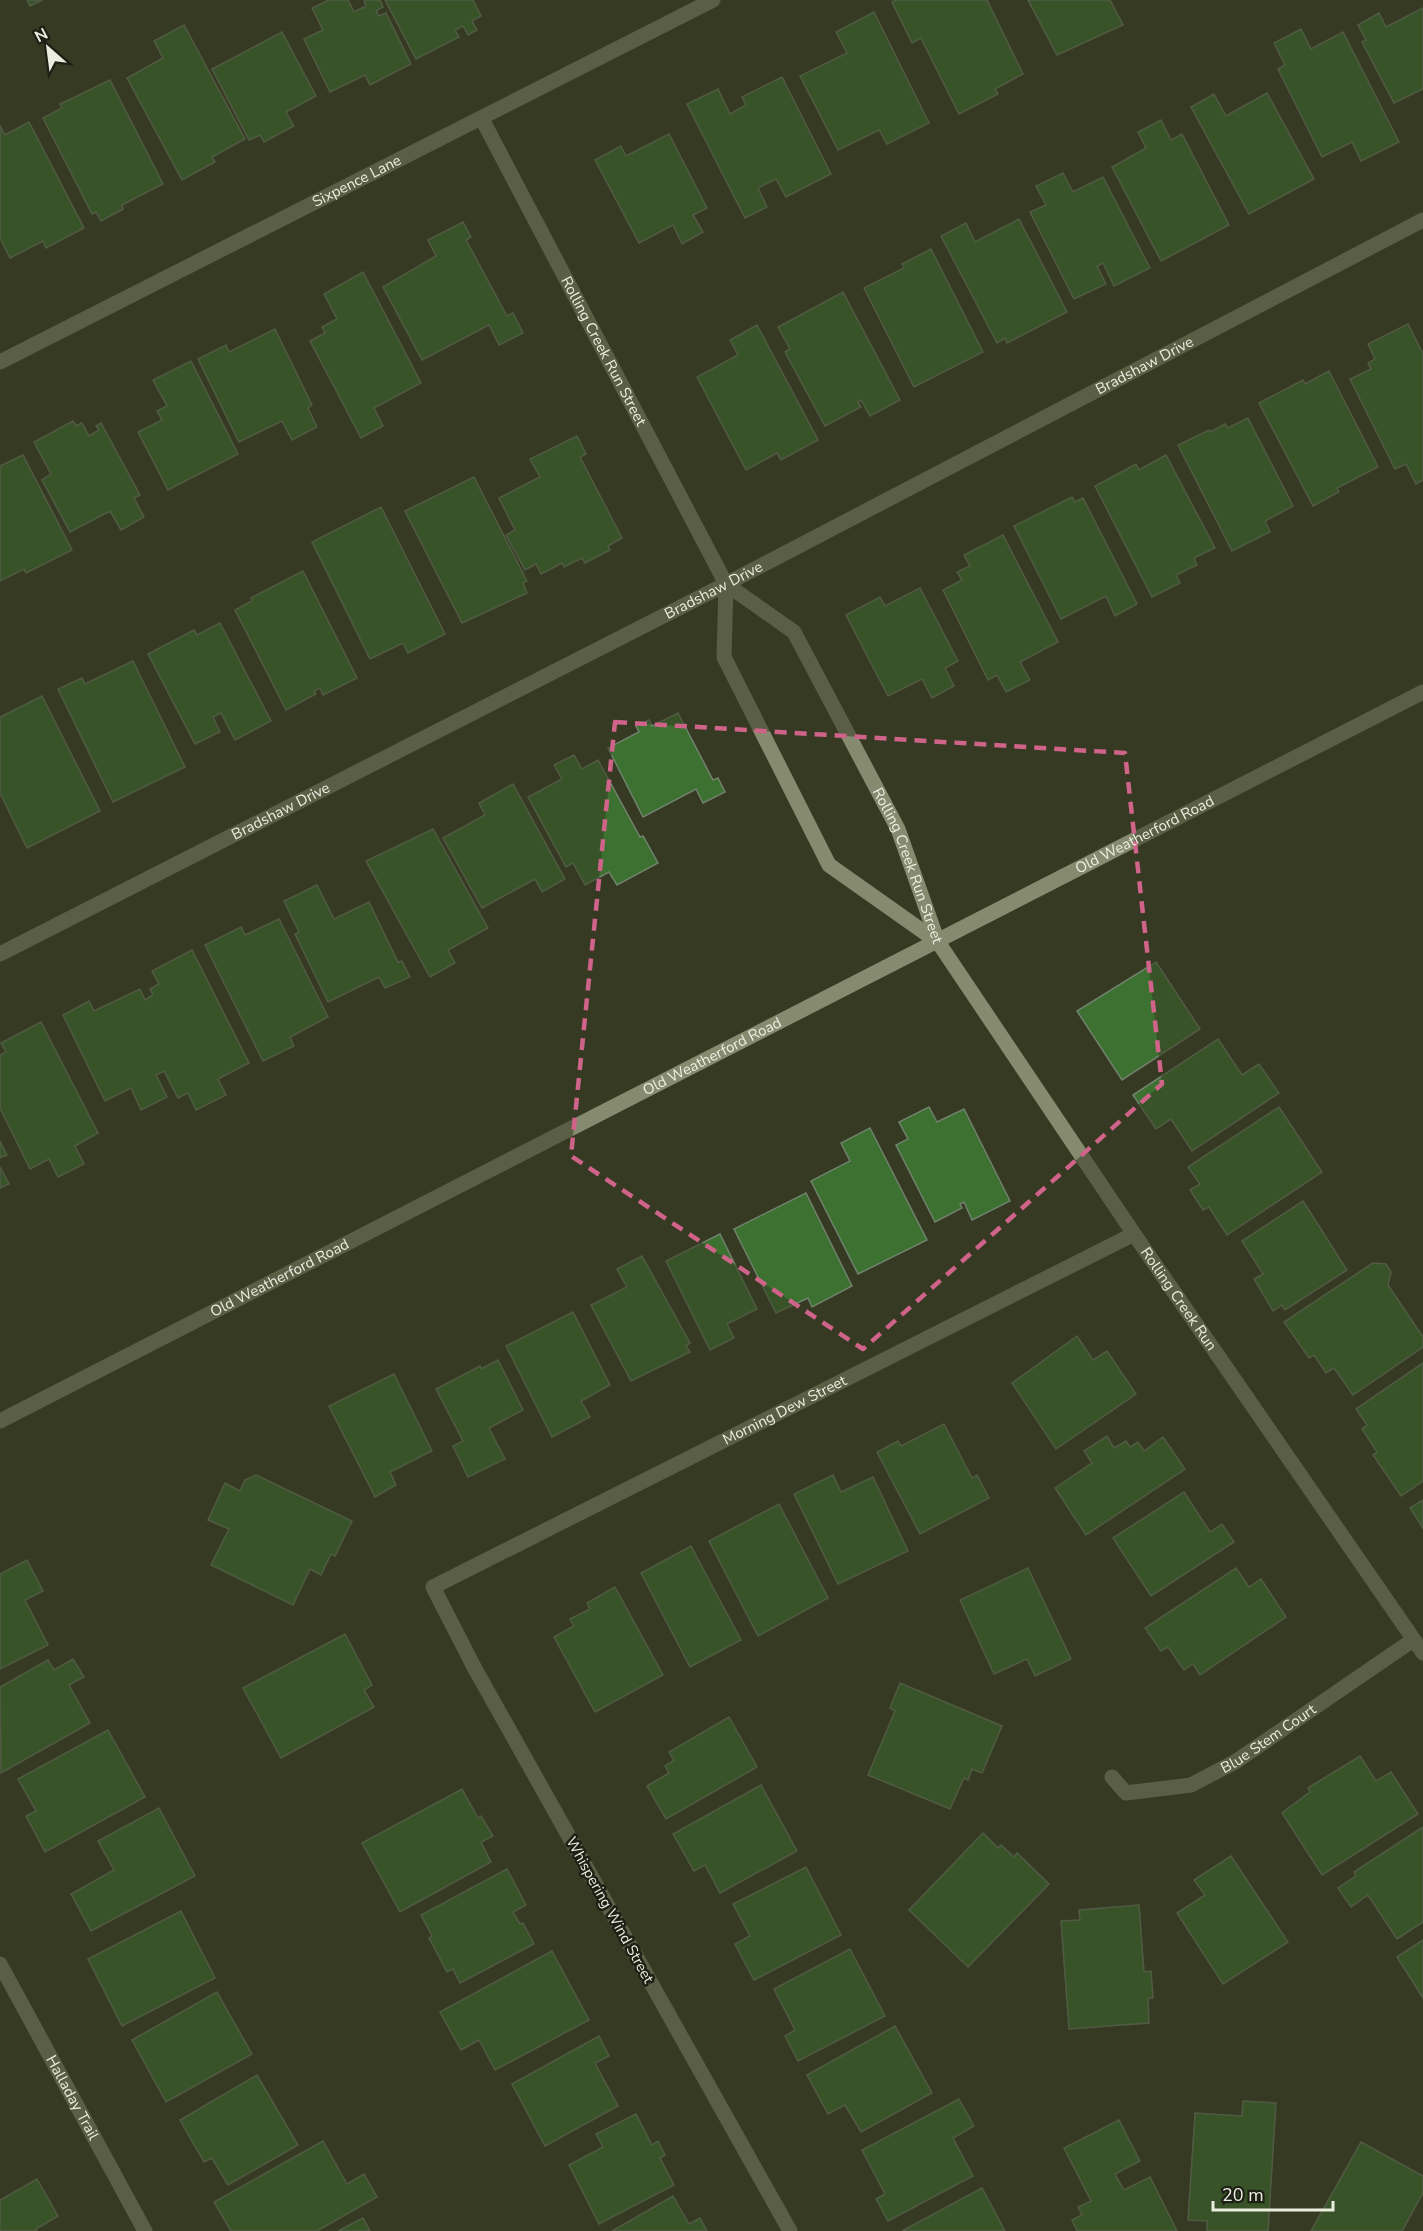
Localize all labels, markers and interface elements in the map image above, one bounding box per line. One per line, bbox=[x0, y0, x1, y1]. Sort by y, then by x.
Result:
north arrow bbox=[18, 18, 78, 78]
text: N bbox=[31, 23, 52, 48]
street label: Sixpence Lane bbox=[309, 150, 405, 212]
street label: Rolling Creek Run Street bbox=[556, 273, 652, 430]
street label: Bradshaw Drive bbox=[1092, 332, 1197, 399]
street label: Bradshaw Drive bbox=[661, 557, 766, 624]
street label: Bradshaw Drive bbox=[228, 778, 333, 844]
street label: Rolling Creek Run Street bbox=[868, 784, 948, 947]
street label: Old Weatherford Road bbox=[1072, 791, 1217, 879]
street label: Old Weatherford Road bbox=[639, 1012, 785, 1100]
street label: Old Weatherford Road bbox=[207, 1234, 352, 1322]
street label: Rolling Creek Run bbox=[1136, 1243, 1222, 1355]
street label: Morning Dew Street bbox=[719, 1370, 851, 1450]
street label: Blue Stem Court bbox=[1217, 1699, 1321, 1778]
street label: Whispering Wind Street bbox=[561, 1833, 659, 1987]
street label: Halladay Trail bbox=[41, 2052, 104, 2144]
scale bar bbox=[1213, 2174, 1333, 2212]
text: 20 m bbox=[1222, 2183, 1264, 2207]

